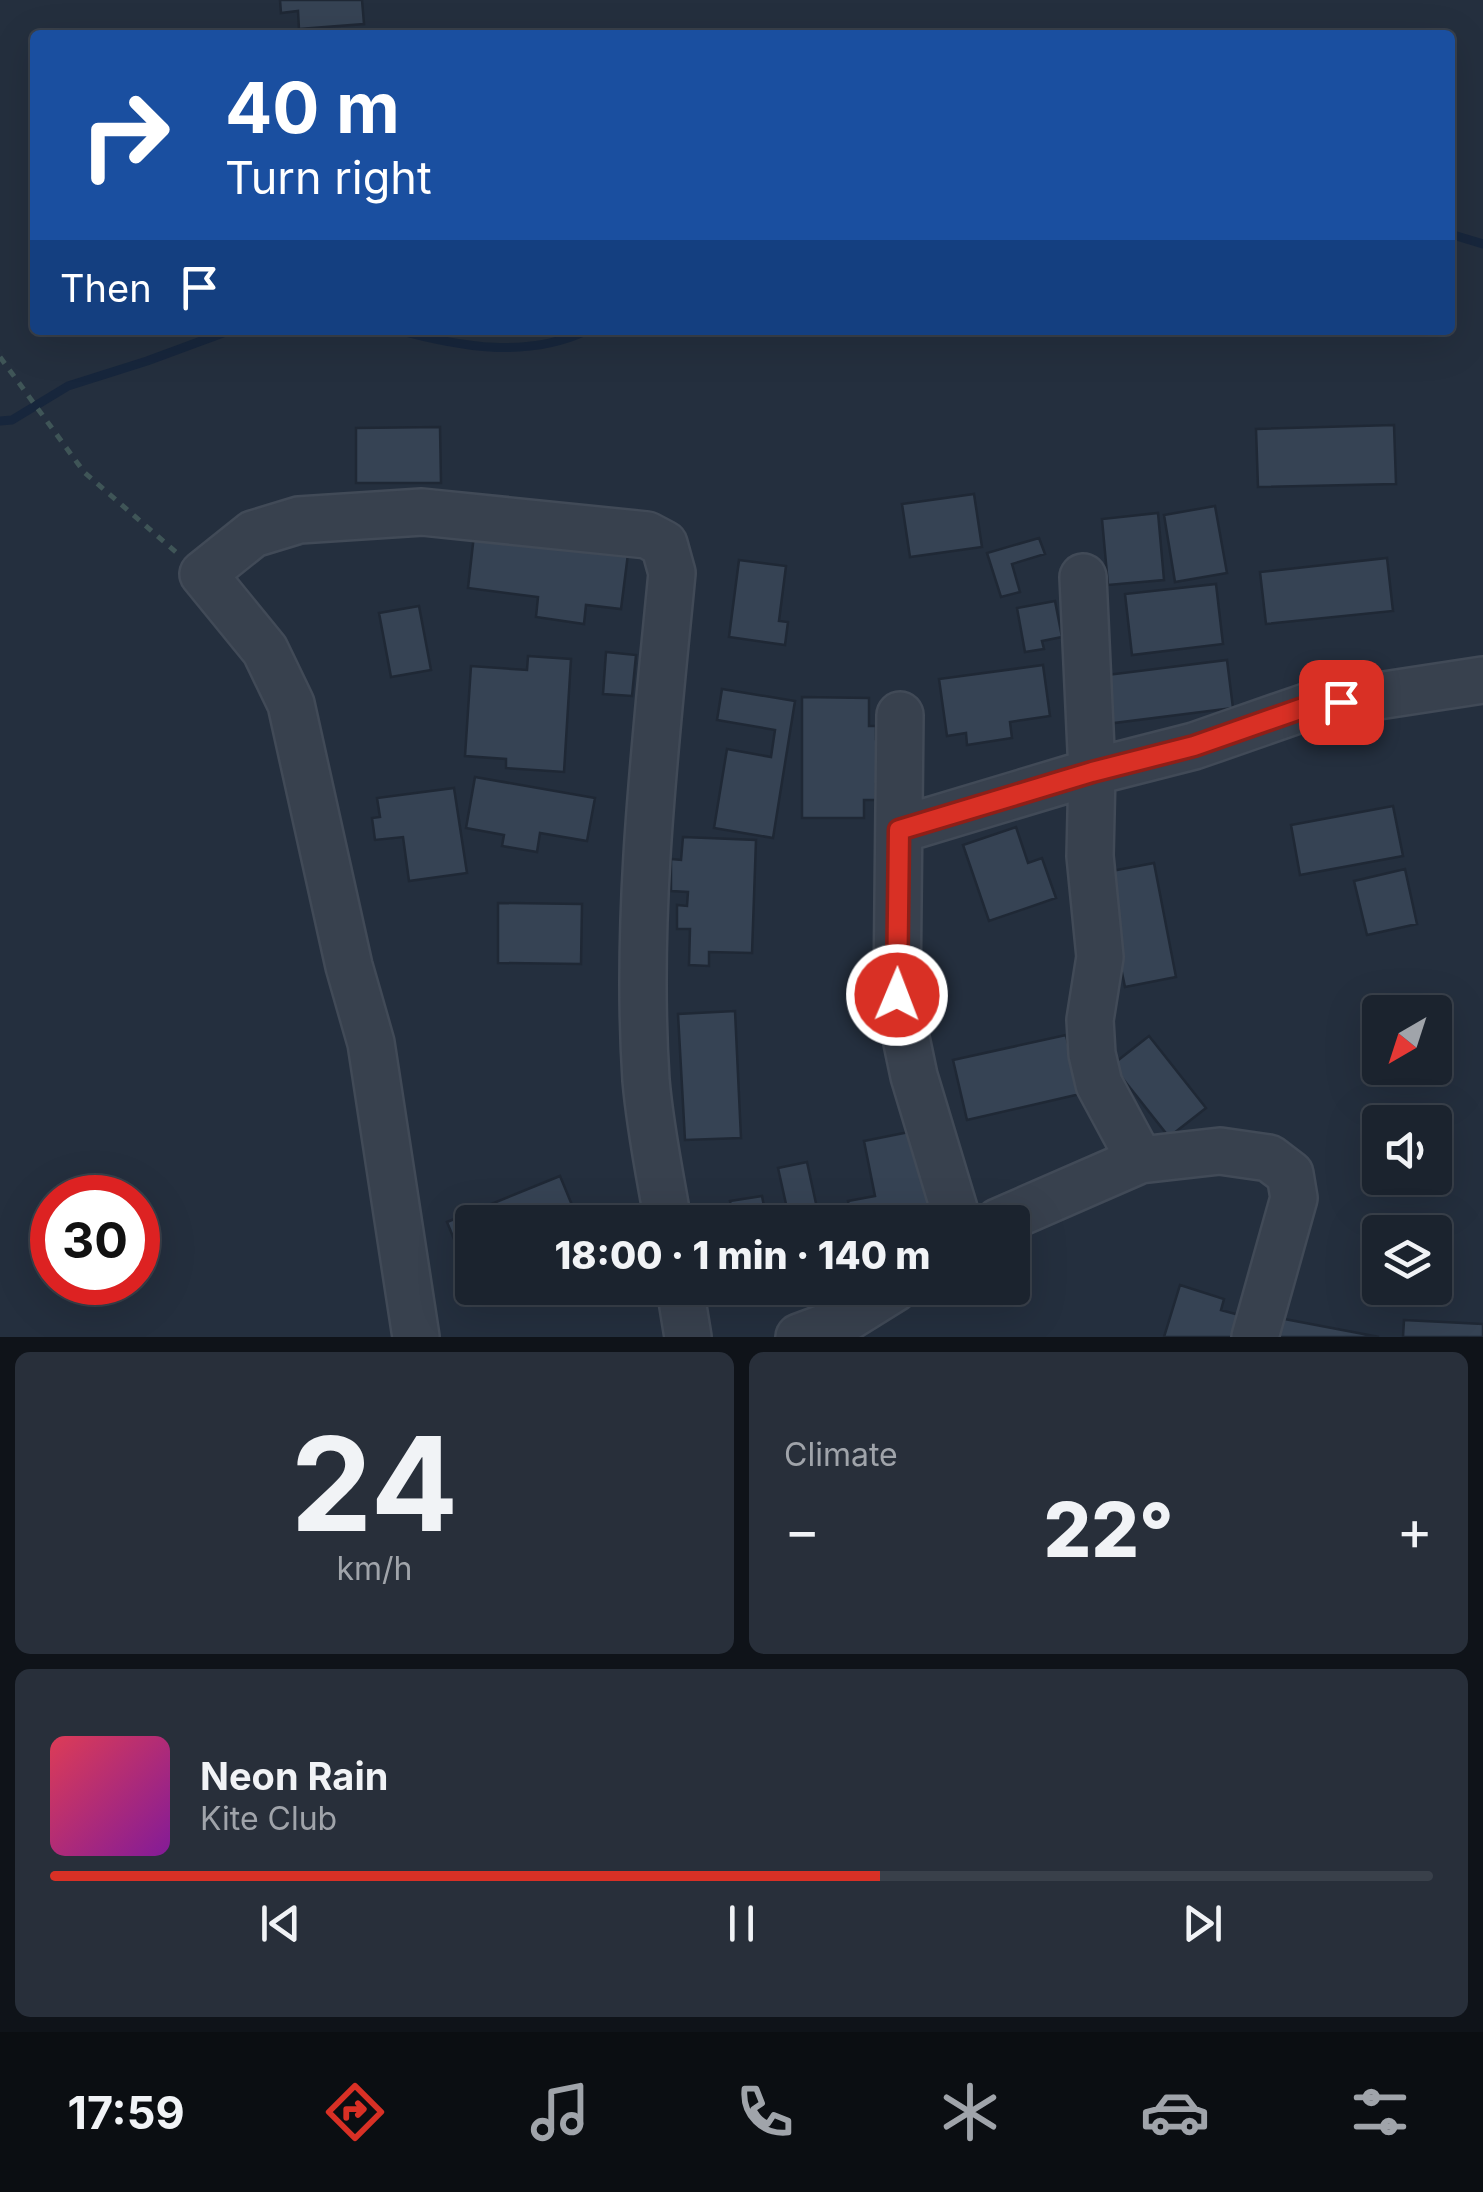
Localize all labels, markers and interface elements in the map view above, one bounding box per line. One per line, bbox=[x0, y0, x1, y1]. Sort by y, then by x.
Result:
text: 40 m bbox=[225, 65, 400, 150]
icon: right bbox=[60, 70, 190, 200]
text: Turn right bbox=[225, 150, 432, 205]
icon: arrive bbox=[172, 260, 227, 315]
text: Then bbox=[60, 265, 152, 311]
pin bbox=[1299, 660, 1384, 745]
icon: arrive bbox=[1314, 675, 1369, 730]
position arrow bbox=[845, 943, 949, 1047]
north arrow bbox=[1362, 995, 1452, 1085]
map controls bbox=[1362, 995, 1452, 1305]
button: sound bbox=[1362, 1105, 1452, 1195]
speed limit sign: 30 bbox=[30, 1175, 160, 1305]
button: layers bbox=[1362, 1215, 1452, 1305]
text: 18:00 · 1 min · 140 m bbox=[554, 1232, 931, 1278]
text: 24 bbox=[291, 1405, 458, 1562]
text: Climate bbox=[784, 1435, 898, 1474]
text: 22° bbox=[1043, 1484, 1174, 1575]
text: − bbox=[784, 1497, 820, 1563]
text: + bbox=[1397, 1497, 1433, 1563]
text: km/h bbox=[336, 1549, 413, 1588]
text: Neon Rain bbox=[200, 1753, 388, 1799]
text: Kite Club bbox=[200, 1799, 337, 1838]
icon: previous bbox=[253, 1896, 308, 1951]
icon: pause bbox=[714, 1896, 769, 1951]
icon: next bbox=[1175, 1896, 1230, 1951]
icon: directions bbox=[320, 2077, 390, 2147]
icon: music bbox=[525, 2077, 595, 2147]
icon: phone bbox=[730, 2077, 800, 2147]
icon: climate bbox=[935, 2077, 1005, 2147]
icon: car bbox=[1140, 2077, 1210, 2147]
icon: filters bbox=[1345, 2077, 1415, 2147]
text: 17:59 bbox=[68, 2085, 185, 2140]

